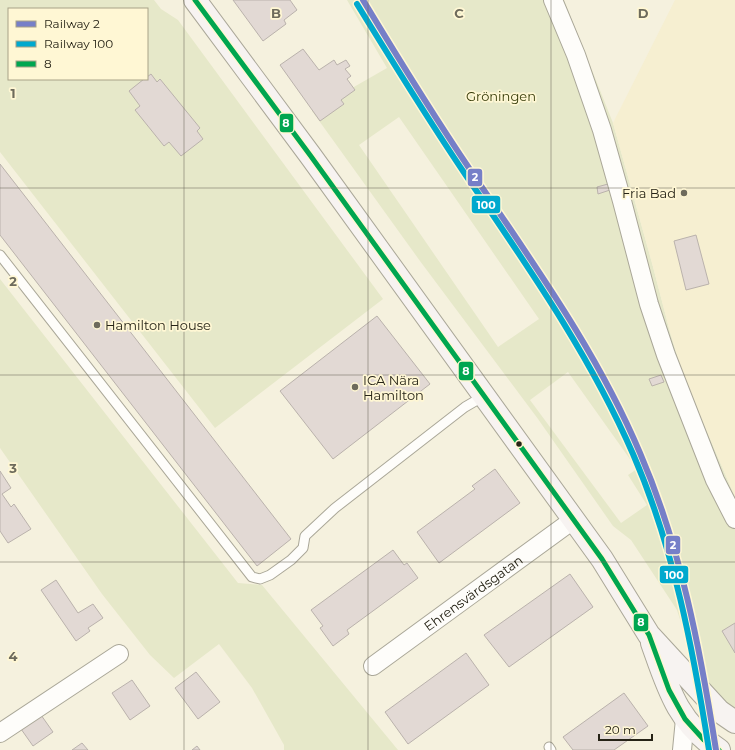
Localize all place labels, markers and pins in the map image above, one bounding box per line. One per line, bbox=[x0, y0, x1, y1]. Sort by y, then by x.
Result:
place label: Fria Bad bbox=[622, 185, 676, 201]
marker: Fria Bad bbox=[679, 188, 689, 198]
place label: Hamilton House bbox=[105, 317, 211, 333]
marker: Hamilton House bbox=[92, 320, 102, 330]
place label: ICA Nära Hamilton bbox=[363, 372, 424, 403]
marker: ICA Nära Hamilton bbox=[350, 382, 360, 392]
unlabelled marker bbox=[514, 439, 524, 449]

